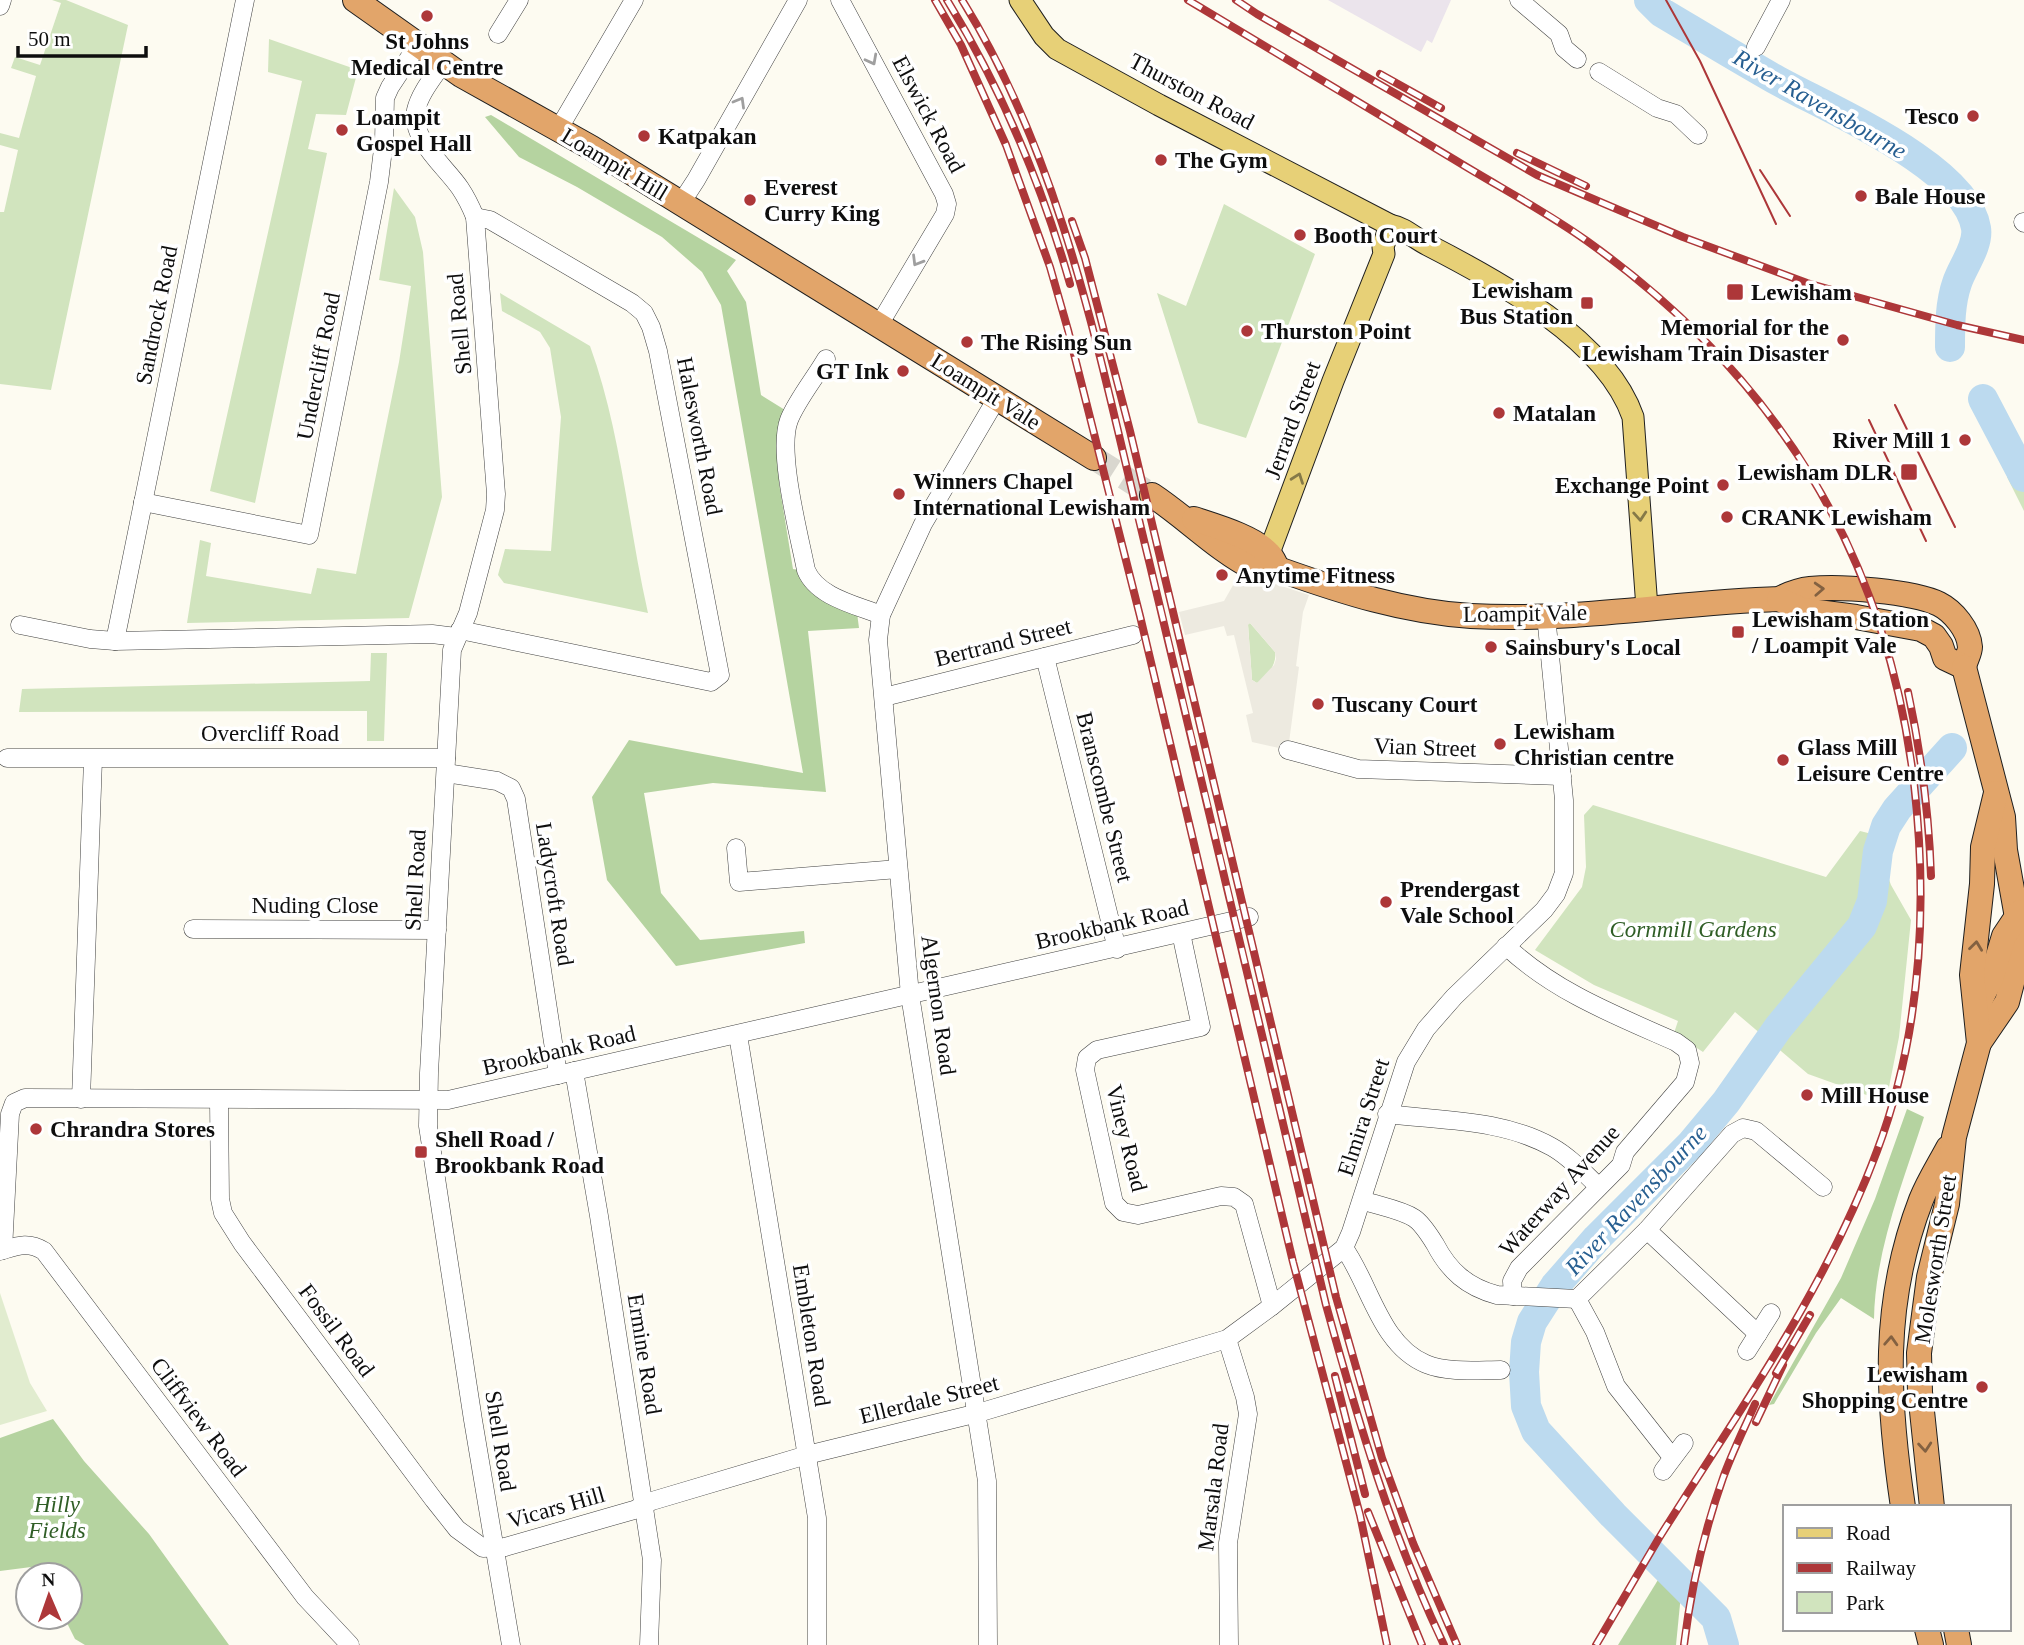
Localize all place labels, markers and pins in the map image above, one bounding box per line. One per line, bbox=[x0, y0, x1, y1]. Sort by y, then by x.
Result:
marker: St Johns Medical Centre bbox=[419, 8, 435, 24]
place label: St Johns Medical Centre bbox=[351, 29, 503, 80]
place label: Tesco bbox=[1905, 104, 1959, 129]
place label: Loampit Gospel Hall bbox=[356, 105, 472, 156]
marker: Tesco bbox=[1965, 108, 1981, 124]
marker: Loampit Gospel Hall bbox=[334, 122, 350, 138]
place label: Katpakan bbox=[658, 124, 757, 149]
marker: Katpakan bbox=[636, 128, 652, 144]
place label: The Gym bbox=[1175, 148, 1268, 173]
marker: The Gym bbox=[1153, 152, 1169, 168]
place label: Everest Curry King bbox=[764, 175, 880, 226]
place label: Bale House bbox=[1875, 184, 1986, 209]
marker: Bale House bbox=[1853, 188, 1869, 204]
marker: Everest Curry King bbox=[742, 192, 758, 208]
place label: Booth Court bbox=[1314, 223, 1438, 248]
marker: Booth Court bbox=[1292, 227, 1308, 243]
place label: Lewisham Bus Station bbox=[1460, 278, 1573, 329]
place label: Lewisham bbox=[1751, 280, 1852, 305]
marker: Lewisham bbox=[1725, 282, 1745, 302]
marker: Lewisham Bus Station bbox=[1579, 295, 1595, 311]
place label: Memorial for the Lewisham Train Disaster bbox=[1582, 315, 1829, 366]
place label: Thurston Point bbox=[1261, 319, 1412, 344]
marker: Thurston Point bbox=[1239, 323, 1255, 339]
place label: The Rising Sun bbox=[981, 330, 1132, 355]
marker: Memorial for the Lewisham Train Disaster bbox=[1835, 332, 1851, 348]
marker: The Rising Sun bbox=[959, 334, 975, 350]
place label: GT Ink bbox=[816, 359, 889, 384]
marker: GT Ink bbox=[895, 363, 911, 379]
place label: Matalan bbox=[1513, 401, 1596, 426]
marker: Matalan bbox=[1491, 405, 1507, 421]
place label: River Mill 1 bbox=[1833, 428, 1951, 453]
marker: River Mill 1 bbox=[1957, 432, 1973, 448]
place label: Lewisham DLR bbox=[1738, 460, 1893, 485]
marker: Lewisham DLR bbox=[1899, 462, 1919, 482]
place label: Winners Chapel International Lewisham bbox=[913, 469, 1150, 520]
place label: Exchange Point bbox=[1555, 473, 1709, 498]
marker: Exchange Point bbox=[1715, 477, 1731, 493]
marker: Winners Chapel International Lewisham bbox=[891, 486, 907, 502]
place label: CRANK Lewisham bbox=[1741, 505, 1932, 530]
marker: CRANK Lewisham bbox=[1719, 509, 1735, 525]
place label: Anytime Fitness bbox=[1236, 563, 1395, 588]
marker: Anytime Fitness bbox=[1214, 567, 1230, 583]
place label: Lewisham Station / Loampit Vale bbox=[1751, 607, 1929, 658]
marker: Lewisham Station / Loampit Vale bbox=[1730, 624, 1746, 640]
place label: Sainsbury's Local bbox=[1505, 635, 1681, 660]
marker: Sainsbury's Local bbox=[1483, 639, 1499, 655]
place label: Tuscany Court bbox=[1332, 692, 1478, 717]
marker: Tuscany Court bbox=[1310, 696, 1326, 712]
place label: Lewisham Christian centre bbox=[1514, 719, 1674, 770]
place label: Glass Mill Leisure Centre bbox=[1797, 735, 1944, 786]
marker: Lewisham Christian centre bbox=[1492, 736, 1508, 752]
marker: Glass Mill Leisure Centre bbox=[1775, 752, 1791, 768]
place label: Prendergast Vale School bbox=[1400, 877, 1520, 928]
marker: Prendergast Vale School bbox=[1378, 894, 1394, 910]
place label: Mill House bbox=[1821, 1083, 1929, 1108]
marker: Mill House bbox=[1799, 1087, 1815, 1103]
place label: Chrandra Stores bbox=[50, 1117, 215, 1142]
marker: Chrandra Stores bbox=[28, 1121, 44, 1137]
place label: Shell Road / Brookbank Road bbox=[435, 1127, 604, 1178]
marker: Shell Road / Brookbank Road bbox=[413, 1144, 429, 1160]
place label: Lewisham Shopping Centre bbox=[1802, 1362, 1968, 1413]
marker: Lewisham Shopping Centre bbox=[1974, 1379, 1990, 1395]

